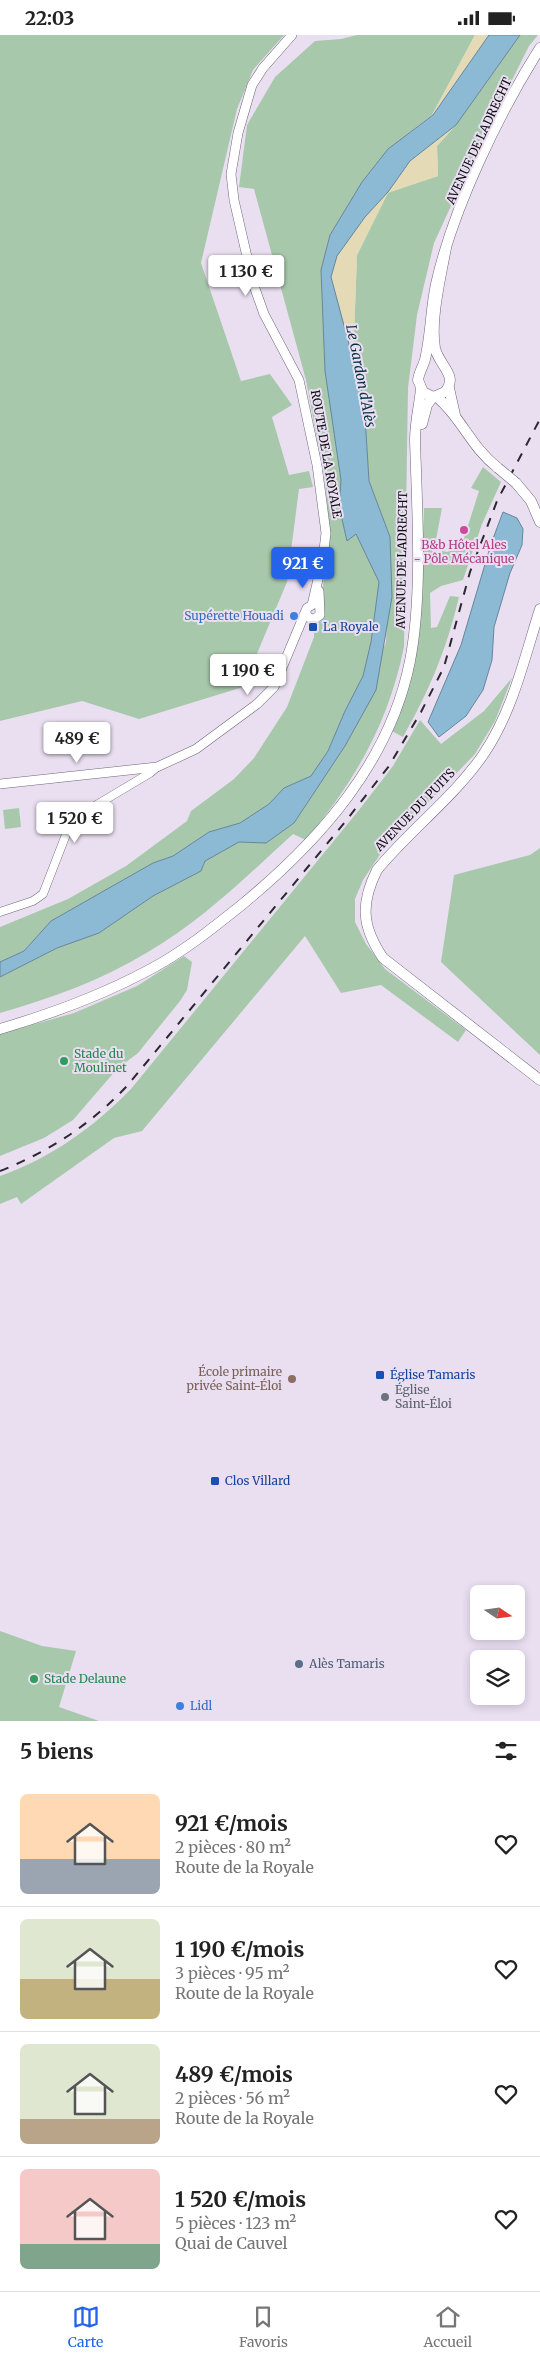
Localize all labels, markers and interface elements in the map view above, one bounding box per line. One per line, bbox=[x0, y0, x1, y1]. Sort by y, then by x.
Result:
text: 22:03 bbox=[25, 6, 74, 30]
street label: AVENUE DE LADRECHT bbox=[442, 74, 515, 207]
pin: 1 130 € bbox=[200, 255, 292, 297]
text: 1 130 € bbox=[219, 261, 273, 281]
water label: Le Gardon d'Alès bbox=[342, 323, 380, 429]
street label: ROUTE DE LA ROYALE bbox=[308, 389, 345, 520]
street label: AVENUE DE LADRECHT bbox=[393, 490, 410, 630]
marker: B&b Hôtel Ales - Pôle Mécanique bbox=[458, 524, 470, 536]
place label: B&b Hôtel Ales - Pôle Mécanique bbox=[414, 537, 514, 566]
pin: 921 € bbox=[268, 547, 338, 589]
text: 921 € bbox=[282, 553, 324, 573]
place label: Supérette Houadi bbox=[184, 608, 284, 623]
marker: Supérette Houadi bbox=[288, 610, 300, 622]
place label: La Royale bbox=[323, 619, 379, 634]
marker: La Royale bbox=[307, 621, 319, 633]
pin: 1 190 € bbox=[202, 653, 294, 696]
text: 1 190 € bbox=[221, 660, 275, 680]
pin: 489 € bbox=[42, 721, 112, 764]
text: 489 € bbox=[54, 728, 100, 748]
street label: AVENUE DU PUITS bbox=[371, 765, 458, 855]
pin: 1 520 € bbox=[29, 801, 121, 844]
text: 1 520 € bbox=[47, 808, 103, 828]
place label: Stade du Moulinet bbox=[74, 1046, 127, 1075]
marker: Stade du Moulinet bbox=[58, 1055, 70, 1067]
place label: École primaire privée Saint-Éloi bbox=[186, 1364, 282, 1393]
place label: Église Tamaris bbox=[390, 1367, 476, 1382]
marker: Église Tamaris bbox=[374, 1369, 386, 1381]
marker: École primaire privée Saint-Éloi bbox=[286, 1373, 298, 1385]
place label: Église Saint-Éloi bbox=[395, 1382, 452, 1411]
marker: Église Saint-Éloi bbox=[379, 1391, 391, 1403]
place label: Clos Villard bbox=[225, 1473, 290, 1488]
marker: Clos Villard bbox=[209, 1475, 221, 1487]
north arrow bbox=[470, 1585, 525, 1640]
map controls bbox=[470, 1585, 525, 1705]
button: layers bbox=[470, 1650, 525, 1705]
place label: Alès Tamaris bbox=[308, 1656, 385, 1671]
marker: Alès Tamaris bbox=[293, 1658, 305, 1670]
place label: Stade Delaune bbox=[44, 1671, 126, 1686]
marker: Stade Delaune bbox=[28, 1673, 40, 1685]
place label: Lidl bbox=[190, 1698, 213, 1713]
marker: Lidl bbox=[174, 1700, 186, 1712]
icon: filters bbox=[492, 1737, 520, 1765]
text: 5 biens bbox=[20, 1738, 94, 1765]
text: 921 €/mois bbox=[175, 1810, 288, 1837]
icon: home bbox=[60, 1814, 120, 1874]
icon: heart bbox=[492, 1830, 520, 1858]
text: 2 pièces · 80 m² bbox=[175, 1837, 291, 1857]
text: Route de la Royale bbox=[175, 1857, 314, 1877]
text: 1 190 €/mois bbox=[175, 1936, 304, 1963]
icon: home bbox=[60, 1939, 120, 1999]
icon: heart bbox=[492, 1955, 520, 1983]
text: 3 pièces · 95 m² bbox=[175, 1963, 290, 1983]
text: Route de la Royale bbox=[175, 1983, 314, 2003]
text: 489 €/mois bbox=[175, 2061, 293, 2088]
icon: home bbox=[60, 2064, 120, 2124]
icon: heart bbox=[492, 2080, 520, 2108]
text: 2 pièces · 56 m² bbox=[175, 2088, 290, 2108]
text: Route de la Royale bbox=[175, 2108, 314, 2128]
text: 1 520 €/mois bbox=[175, 2186, 306, 2213]
icon: home bbox=[60, 2189, 120, 2249]
icon: heart bbox=[492, 2205, 520, 2233]
text: 5 pièces · 123 m² bbox=[175, 2213, 296, 2233]
text: Quai de Cauvel bbox=[175, 2233, 287, 2253]
tab: Carte bbox=[68, 2303, 103, 2351]
tab: Favoris bbox=[239, 2303, 288, 2351]
tab: Accueil bbox=[424, 2303, 472, 2351]

